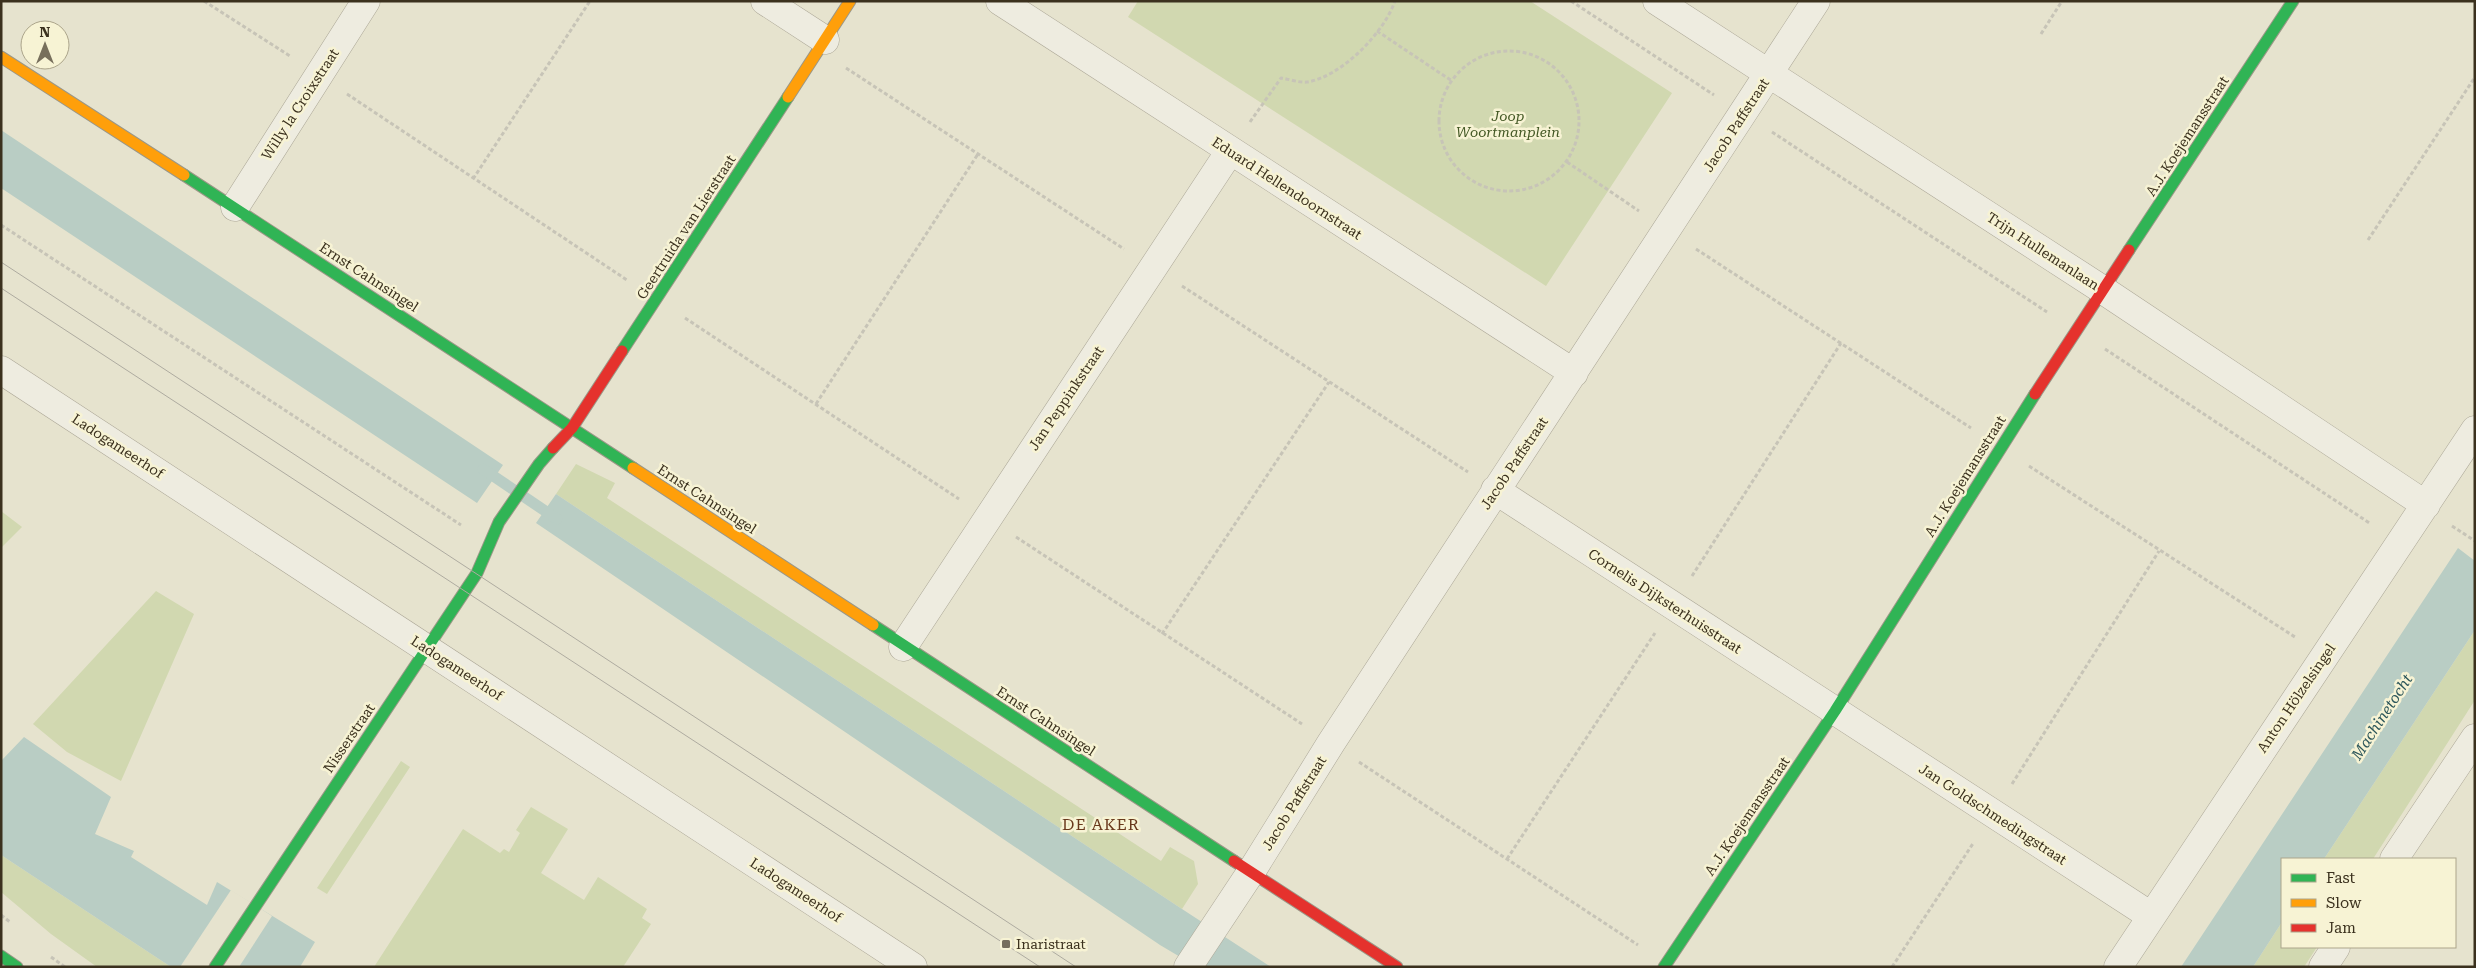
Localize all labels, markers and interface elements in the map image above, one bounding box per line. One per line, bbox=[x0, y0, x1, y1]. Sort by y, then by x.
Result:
north arrow bbox=[20, 20, 70, 70]
text: N bbox=[40, 24, 51, 40]
street label: Willy la Croixstraat bbox=[258, 45, 342, 163]
street label: A.J. Koejemansstraat bbox=[2142, 73, 2232, 199]
street label: Jacob Paffstraat bbox=[1700, 75, 1772, 175]
park label: Joop Woortmanplein bbox=[1456, 108, 1560, 140]
street label: Eduard Hellendoornstraat bbox=[1209, 134, 1365, 242]
street label: Geertruida van Lierstraat bbox=[633, 152, 739, 302]
street label: Trijn Hullemanlaan bbox=[1984, 209, 2102, 293]
street label: Ernst Cahnsingel bbox=[317, 239, 422, 315]
street label: Jan Peppinkstraat bbox=[1025, 343, 1107, 453]
street label: Ladogameerhof bbox=[69, 410, 167, 482]
street label: A.J. Koejemansstraat bbox=[1921, 412, 2009, 540]
street label: Jacob Paffstraat bbox=[1477, 414, 1551, 512]
street label: Ernst Cahnsingel bbox=[655, 461, 760, 537]
street label: Cornelis Dijksterhuisstraat bbox=[1585, 545, 1745, 657]
street label: Ladogameerhof bbox=[408, 632, 506, 704]
street label: Anton Hölzelsingel bbox=[2254, 640, 2339, 755]
water label: Machinetocht bbox=[2347, 671, 2417, 764]
street label: Ernst Cahnsingel bbox=[994, 683, 1099, 759]
street label: Nisserstraat bbox=[320, 700, 378, 776]
street label: Jacob Paffstraat bbox=[1259, 753, 1329, 853]
street label: A.J. Koejemansstraat bbox=[1701, 754, 1793, 878]
street label: Jan Goldschmedingstraat bbox=[1916, 760, 2070, 868]
district label: DE AKER bbox=[1062, 815, 1140, 834]
street label: Ladogameerhof bbox=[747, 854, 845, 926]
legend bbox=[2281, 858, 2456, 948]
text: Fast bbox=[2326, 869, 2356, 887]
text: Slow bbox=[2326, 894, 2362, 912]
text: Jam bbox=[2326, 919, 2356, 937]
place label: Inaristraat bbox=[1016, 936, 1086, 952]
marker: Inaristraat bbox=[1000, 938, 1012, 950]

